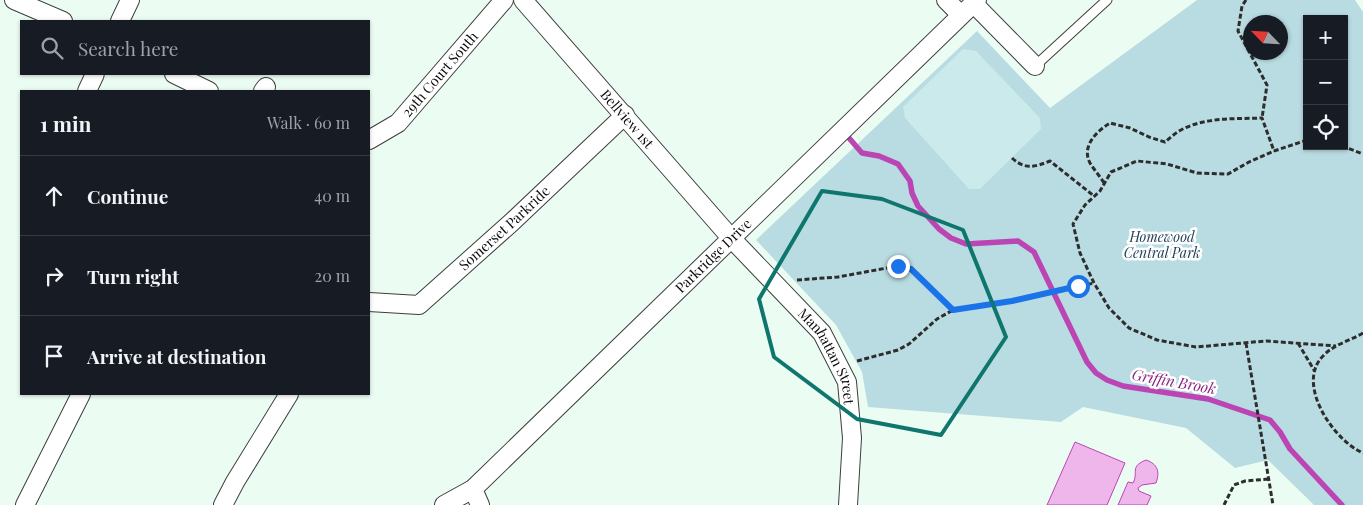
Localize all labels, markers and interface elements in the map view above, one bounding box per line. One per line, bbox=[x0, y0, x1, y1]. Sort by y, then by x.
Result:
north arrow bbox=[1243, 15, 1288, 60]
map controls bbox=[1303, 15, 1348, 150]
button: + bbox=[1303, 15, 1348, 60]
search box bbox=[20, 20, 370, 75]
street label: 29th Court South bbox=[398, 27, 482, 121]
icon: search bbox=[38, 34, 66, 62]
text: Search here bbox=[78, 35, 178, 61]
button: − bbox=[1303, 60, 1348, 105]
street label: Bellview 1st bbox=[596, 85, 659, 153]
button: locate bbox=[1303, 105, 1348, 150]
text: 1 min bbox=[40, 109, 91, 137]
text: Walk · 60 m bbox=[267, 112, 350, 133]
street label: Somerset Parkride bbox=[454, 181, 554, 274]
icon: ahead bbox=[40, 182, 68, 210]
text: Continue bbox=[87, 183, 168, 209]
text: 40 m bbox=[314, 185, 350, 206]
street label: Parkridge Drive bbox=[671, 214, 755, 297]
park label: Homewood Central Park bbox=[1124, 227, 1200, 262]
route end bbox=[887, 255, 910, 278]
icon: right bbox=[40, 262, 68, 290]
text: Turn right bbox=[87, 263, 179, 289]
text: 20 m bbox=[315, 265, 350, 286]
route start bbox=[1067, 275, 1090, 298]
street label: Manhattan Street bbox=[794, 304, 859, 406]
icon: arrive bbox=[40, 342, 68, 370]
text: Arrive at destination bbox=[87, 343, 267, 369]
water label: Griffin Brook bbox=[1131, 364, 1218, 398]

